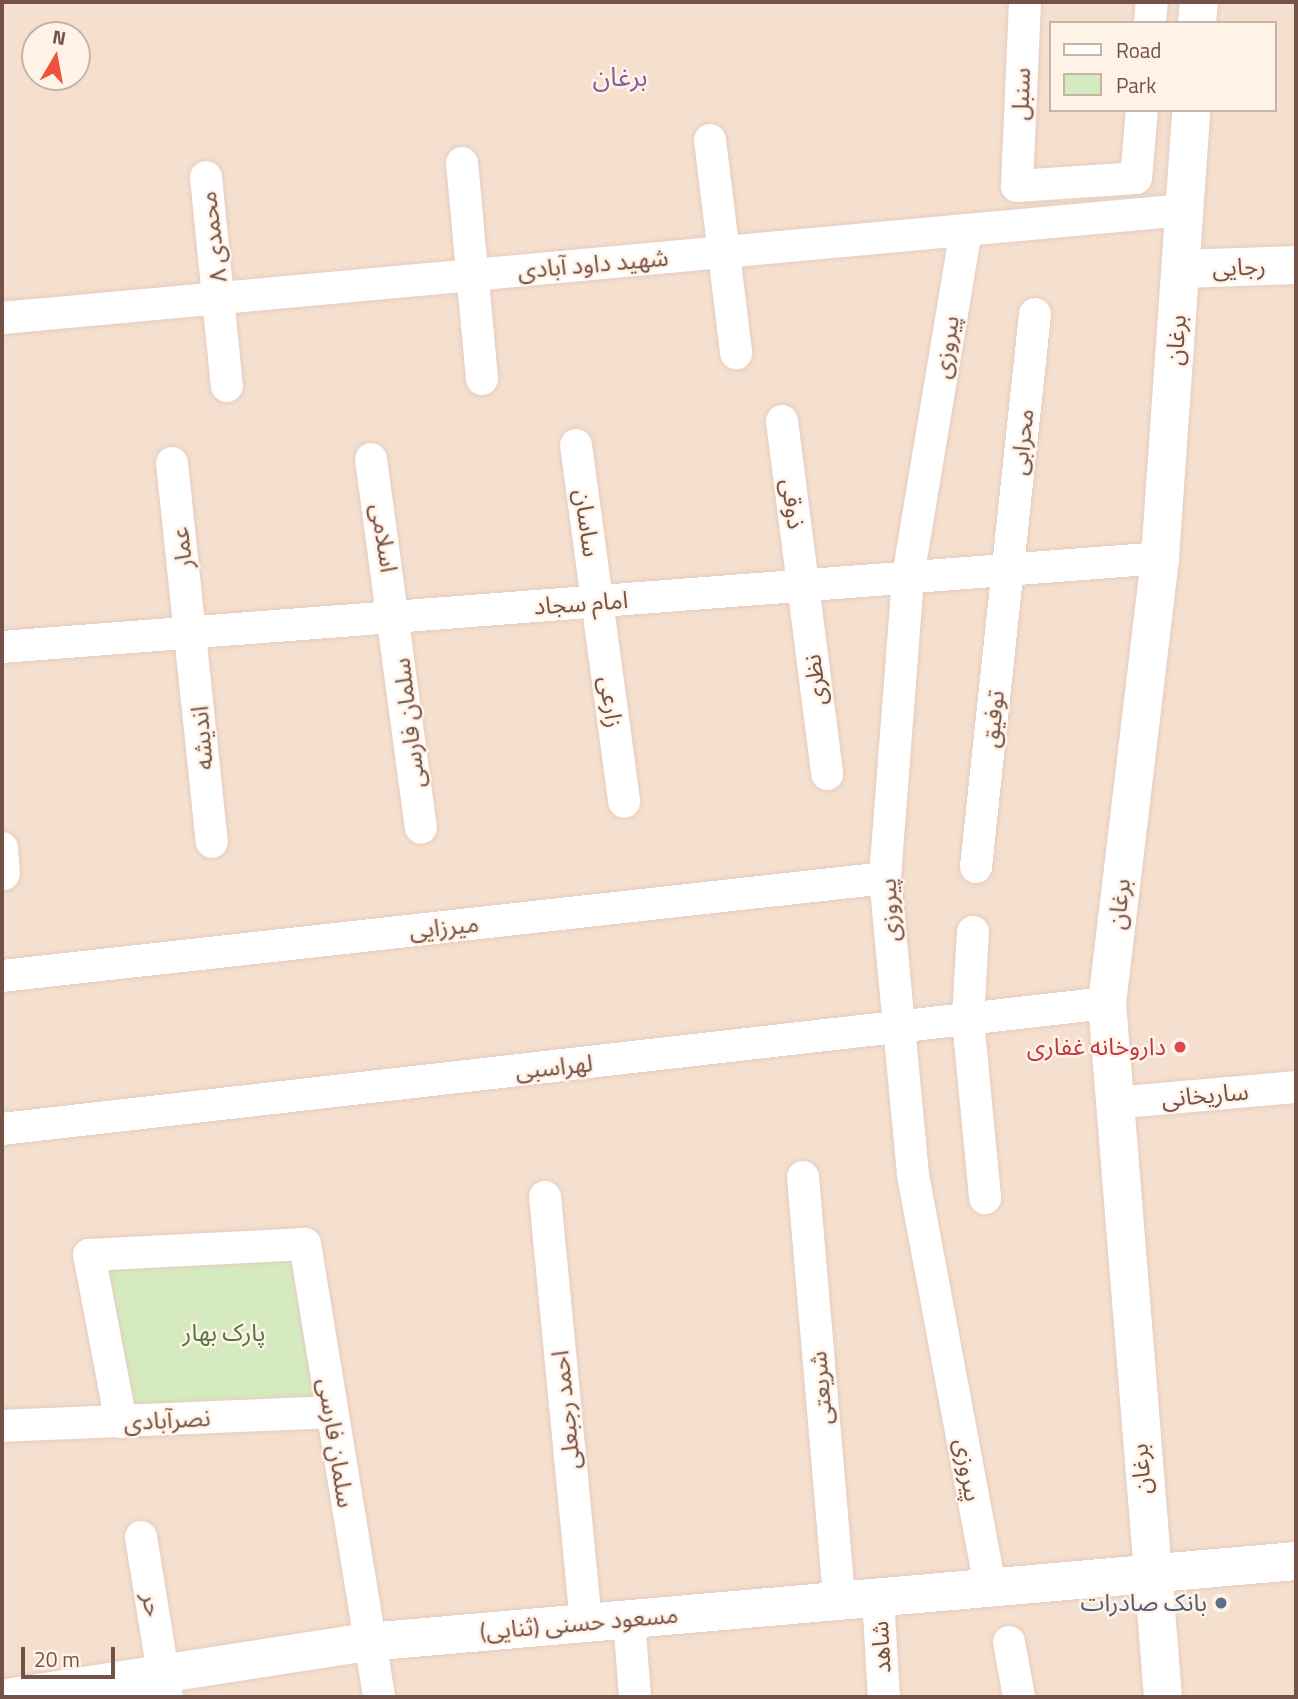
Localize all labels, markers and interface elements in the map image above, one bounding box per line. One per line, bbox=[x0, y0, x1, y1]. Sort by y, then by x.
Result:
north arrow bbox=[21, 21, 91, 91]
text: N bbox=[50, 21, 68, 52]
legend bbox=[1050, 21, 1277, 112]
text: Road bbox=[1116, 34, 1161, 66]
district label: برغان bbox=[592, 61, 648, 93]
street label: سنبل bbox=[1006, 67, 1036, 121]
text: Park bbox=[1116, 69, 1156, 101]
street label: محمدی ۸ bbox=[193, 190, 233, 284]
street label: شهید داود آبادی bbox=[516, 243, 670, 285]
street label: رجایی bbox=[1212, 252, 1266, 282]
street label: پیروزی bbox=[927, 313, 965, 381]
street label: برغان bbox=[1160, 314, 1192, 366]
street label: محرابی bbox=[1004, 407, 1040, 477]
street label: ذوقی bbox=[775, 477, 811, 531]
street label: ساسان bbox=[568, 487, 606, 559]
street label: اسلامی bbox=[364, 502, 404, 574]
street label: عمار bbox=[165, 526, 199, 570]
street label: امام سجاد bbox=[533, 585, 629, 621]
street label: نظری bbox=[798, 653, 832, 707]
street label: سلمان فارسی bbox=[387, 656, 431, 790]
street label: زارعی bbox=[593, 674, 629, 730]
street label: توفیق bbox=[976, 689, 1010, 749]
street label: اندیشه bbox=[185, 705, 219, 771]
street label: برغان bbox=[1102, 877, 1136, 931]
street label: پیروزی bbox=[873, 878, 905, 942]
street label: میرزایی bbox=[408, 909, 480, 945]
place label: داروخانه غفاری bbox=[1027, 1033, 1166, 1061]
marker: داروخانه غفاری bbox=[1172, 1039, 1188, 1055]
street label: لهراسبی bbox=[514, 1049, 594, 1085]
street label: ساریخانی bbox=[1160, 1077, 1250, 1113]
park label: پارک‌ بهار bbox=[183, 1319, 265, 1347]
street label: احمد رجبعلی bbox=[545, 1349, 587, 1471]
street label: شریعتی bbox=[803, 1350, 839, 1426]
street label: سلمان فارسی bbox=[312, 1376, 360, 1510]
street label: نصرآبادی bbox=[123, 1403, 211, 1437]
street label: پیروزی bbox=[948, 1436, 988, 1504]
street label: برغان bbox=[1125, 1443, 1157, 1495]
place label: بانک صادرات bbox=[1081, 1589, 1207, 1617]
street label: حر bbox=[136, 1591, 168, 1619]
marker: بانک صادرات bbox=[1213, 1595, 1229, 1611]
street label: مسعود حسنی (ثنایی) bbox=[479, 1600, 679, 1646]
street label: شاهد bbox=[865, 1620, 897, 1674]
scale bar bbox=[24, 1632, 119, 1676]
text: 20 m bbox=[34, 1643, 80, 1675]

